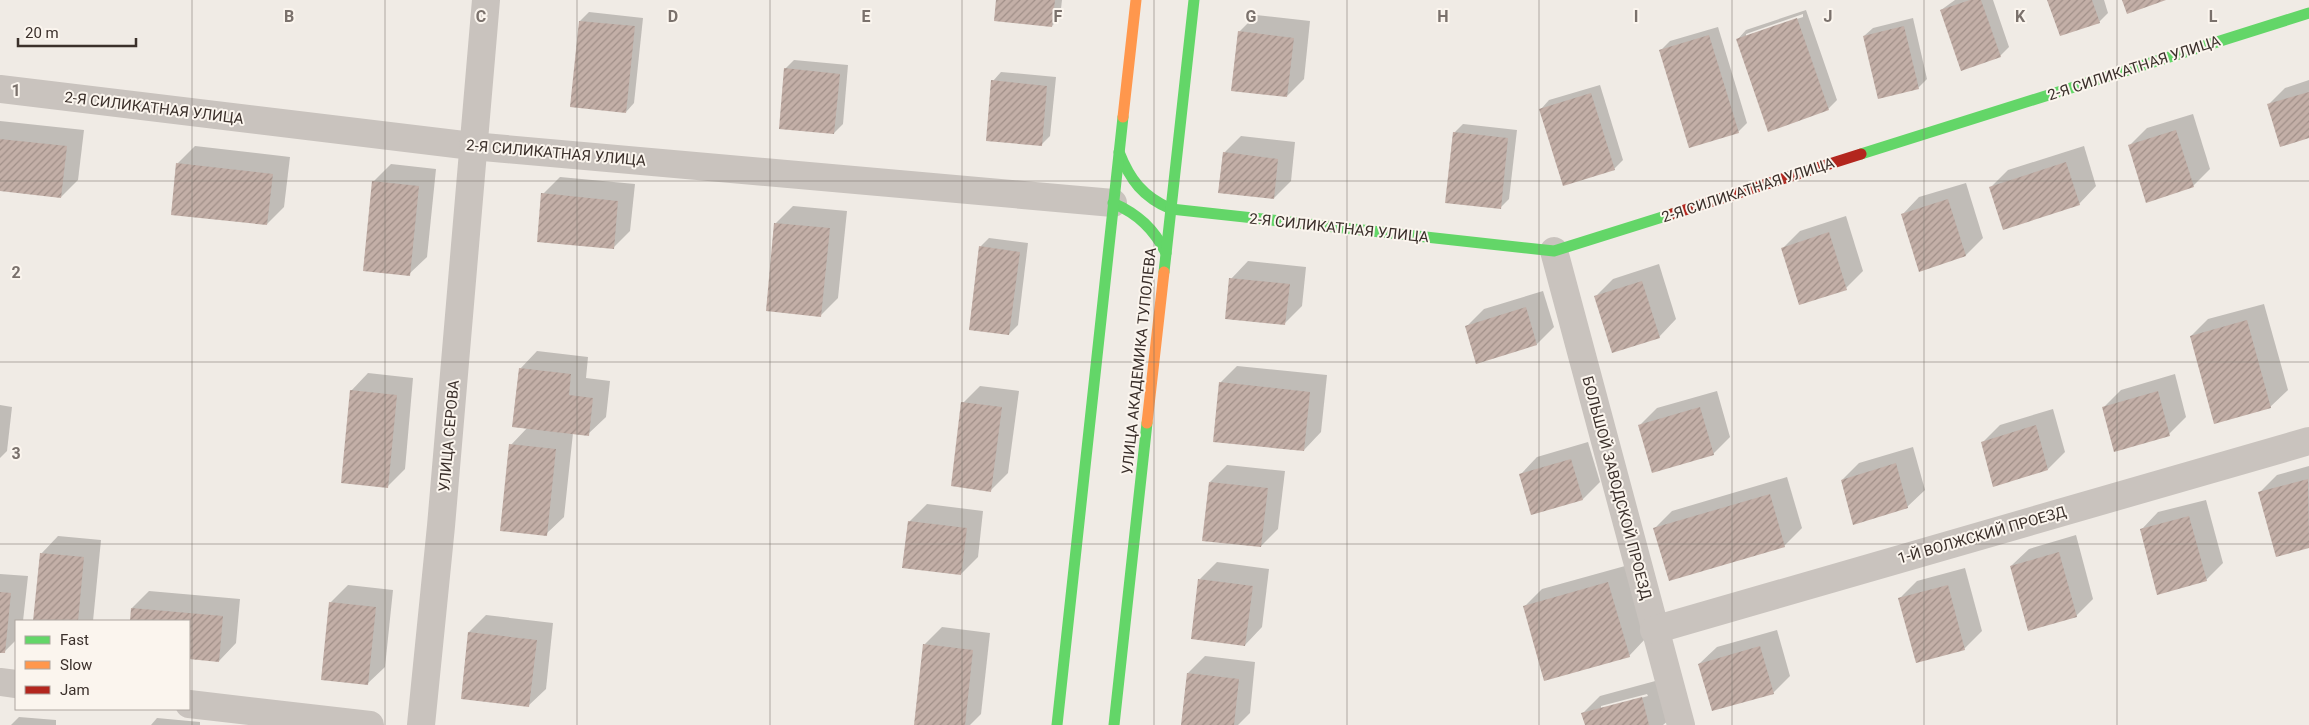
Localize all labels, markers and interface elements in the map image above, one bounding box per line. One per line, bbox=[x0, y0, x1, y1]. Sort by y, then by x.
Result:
text: B bbox=[284, 7, 294, 26]
text: C bbox=[476, 7, 486, 26]
text: D bbox=[668, 7, 678, 26]
text: E bbox=[862, 7, 871, 26]
text: F bbox=[1054, 7, 1063, 26]
text: G bbox=[1246, 7, 1257, 26]
text: H bbox=[1437, 7, 1449, 26]
text: I bbox=[1634, 7, 1638, 26]
text: J bbox=[1824, 7, 1832, 26]
text: K bbox=[2015, 7, 2026, 26]
text: L bbox=[2209, 7, 2218, 26]
scale bar bbox=[18, 15, 135, 47]
text: 20 m bbox=[25, 24, 59, 42]
street label: 2-Я СИЛИКАТНАЯ УЛИЦА bbox=[2045, 32, 2223, 104]
text: 1 bbox=[11, 81, 21, 100]
street label: 2-Я СИЛИКАТНАЯ УЛИЦА bbox=[63, 88, 245, 128]
street label: 2-Я СИЛИКАТНАЯ УЛИЦА bbox=[465, 136, 647, 170]
street label: 2-Я СИЛИКАТНАЯ УЛИЦА bbox=[1659, 154, 1837, 226]
street label: 2-Я СИЛИКАТНАЯ УЛИЦА bbox=[1248, 210, 1430, 246]
street label: УЛИЦА АКАДЕМИКА ТУПОЛЕВА bbox=[1118, 246, 1160, 475]
text: 2 bbox=[11, 263, 21, 282]
street label: БОЛЬШОЙ ЗАВОДСКОЙ ПРОЕЗД bbox=[1578, 374, 1656, 602]
street label: УЛИЦА СЕРОВА bbox=[435, 379, 463, 493]
text: 3 bbox=[11, 444, 21, 463]
street label: 1-Й ВОЛЖСКИЙ ПРОЕЗД bbox=[1896, 502, 2068, 568]
legend bbox=[15, 620, 190, 710]
text: Fast bbox=[60, 631, 89, 649]
text: Slow bbox=[60, 656, 92, 674]
text: Jam bbox=[60, 681, 90, 699]

